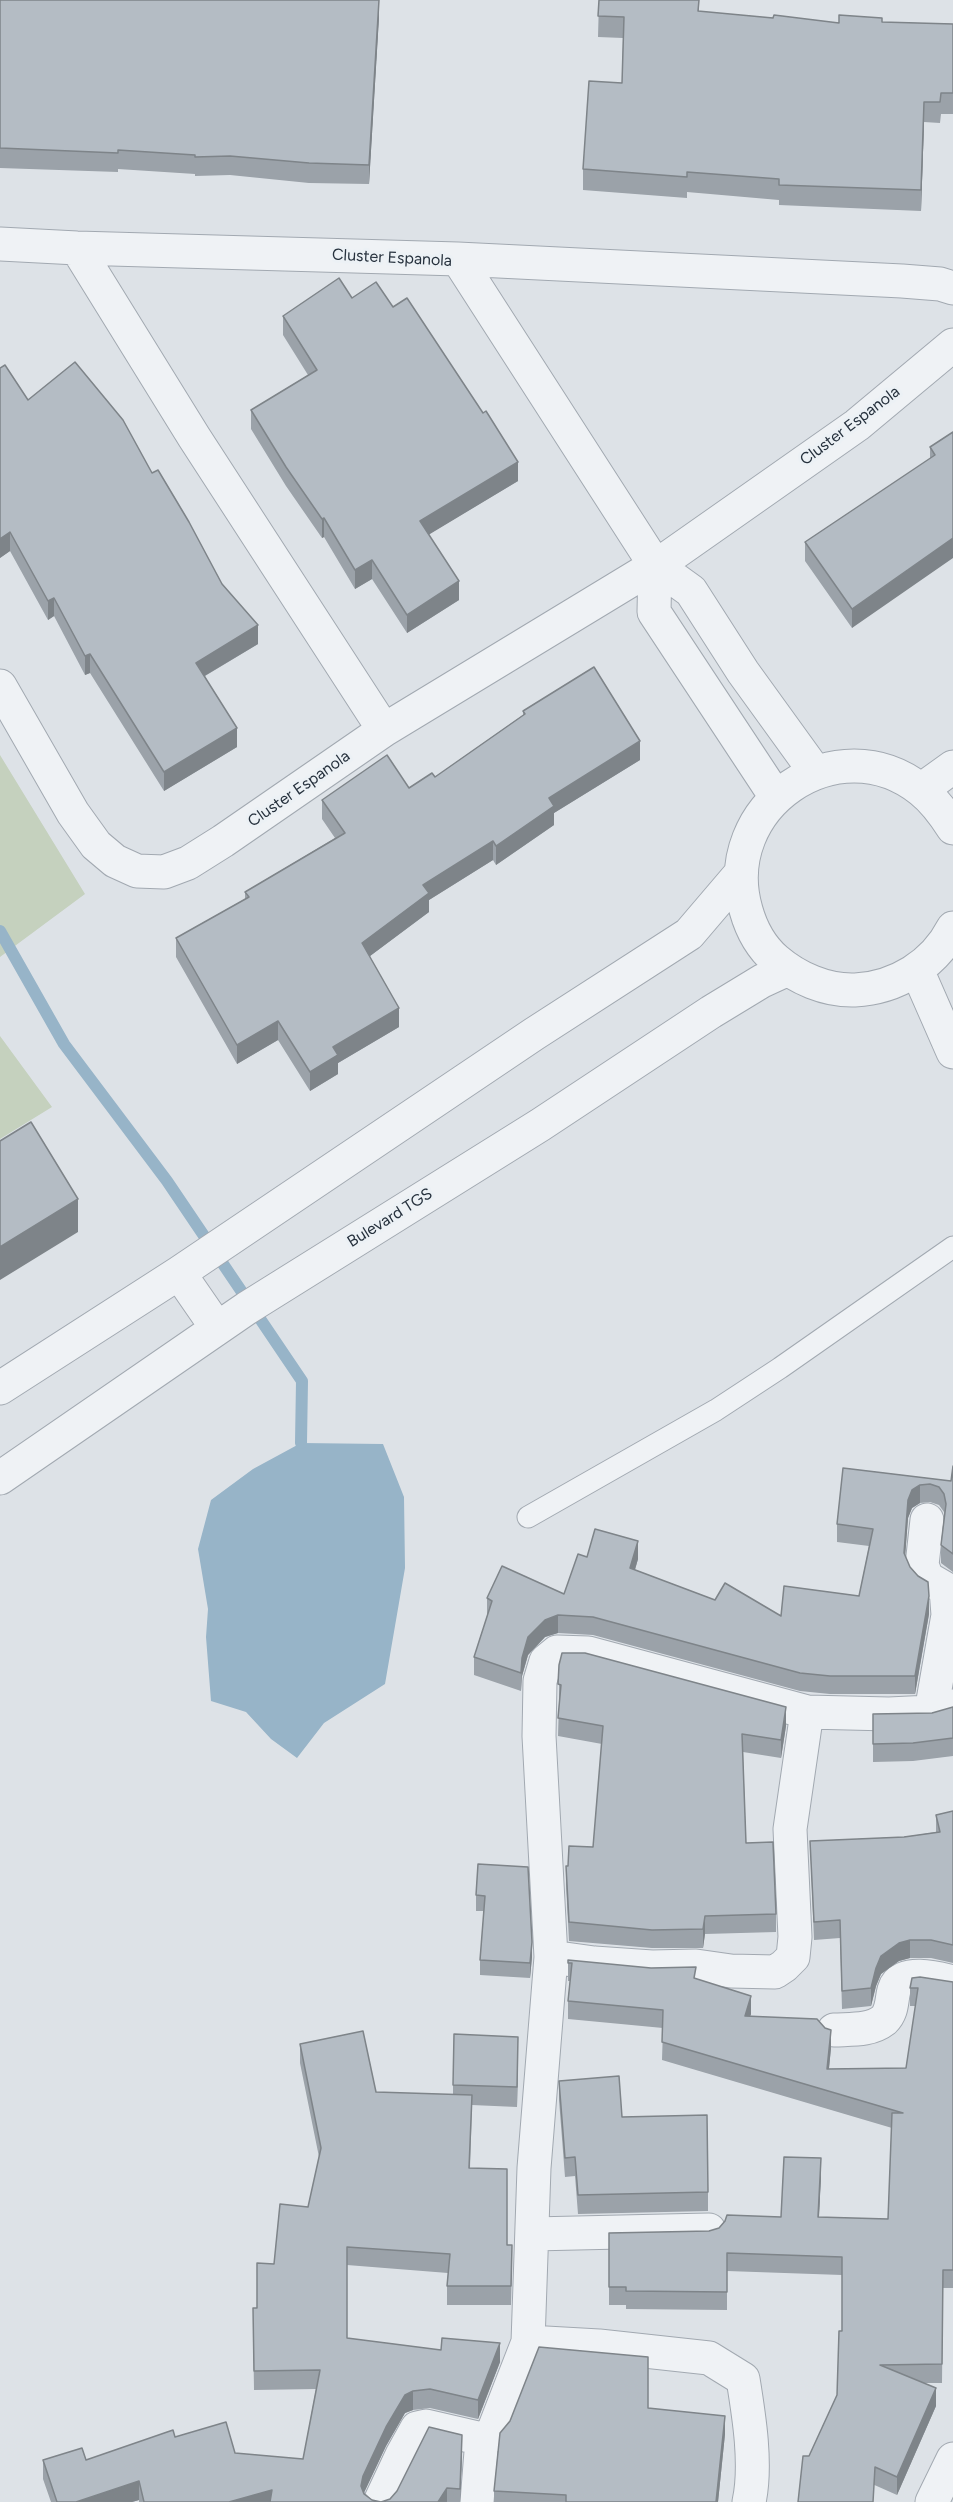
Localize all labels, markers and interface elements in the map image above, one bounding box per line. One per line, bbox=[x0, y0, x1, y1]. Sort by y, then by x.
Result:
street label: Cluster Espanola bbox=[332, 245, 452, 271]
street label: Cluster Espanola bbox=[796, 382, 904, 470]
street label: Cluster Espanola bbox=[244, 747, 354, 831]
street label: Bulevard TGS bbox=[344, 1184, 436, 1252]

